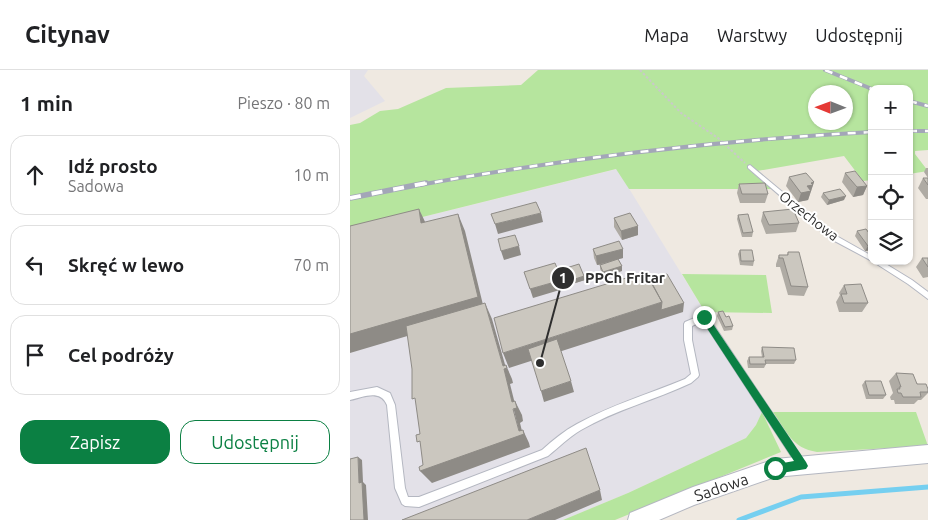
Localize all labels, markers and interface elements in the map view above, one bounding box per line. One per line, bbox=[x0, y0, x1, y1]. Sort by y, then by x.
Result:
text: Citynav bbox=[25, 21, 110, 48]
text: Mapa bbox=[644, 25, 689, 45]
text: Warstwy bbox=[717, 25, 787, 45]
text: Udostępnij bbox=[815, 25, 903, 45]
north arrow bbox=[808, 85, 853, 130]
map controls bbox=[868, 85, 913, 265]
button: + bbox=[868, 85, 913, 130]
text: 1 min bbox=[20, 91, 73, 115]
text: Pieszo · 80 m bbox=[237, 94, 330, 112]
button: − bbox=[868, 130, 913, 175]
text: Idź prosto bbox=[68, 155, 158, 177]
icon: ahead bbox=[21, 161, 49, 189]
text: 10 m bbox=[293, 166, 329, 184]
button: locate bbox=[868, 175, 913, 220]
text: Sadowa bbox=[68, 177, 124, 195]
street label: Orzechowa bbox=[776, 188, 842, 244]
button: layers bbox=[868, 220, 913, 265]
icon: left bbox=[21, 251, 49, 279]
text: Skręć w lewo bbox=[68, 254, 184, 276]
text: 70 m bbox=[293, 256, 329, 274]
callout: PPCh Fritar bbox=[550, 263, 675, 293]
text: 1 bbox=[559, 269, 567, 286]
text: PPCh Fritar bbox=[585, 269, 666, 286]
route end bbox=[693, 306, 716, 329]
icon: arrive bbox=[21, 341, 49, 369]
text: Cel podróży bbox=[68, 344, 174, 366]
button: Zapisz bbox=[20, 420, 170, 464]
button: Udostępnij bbox=[180, 420, 330, 464]
route start bbox=[764, 457, 787, 480]
street label: Sadowa bbox=[692, 469, 750, 505]

